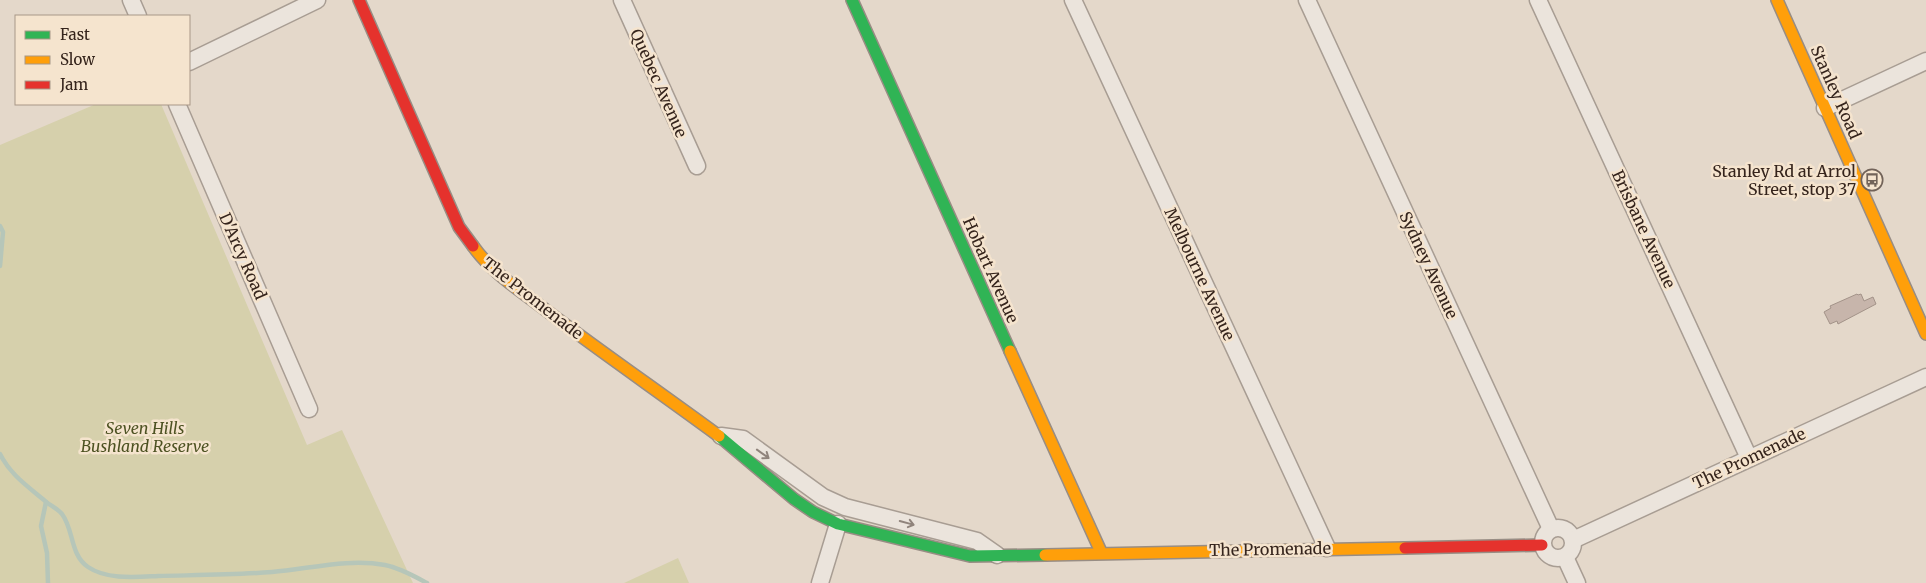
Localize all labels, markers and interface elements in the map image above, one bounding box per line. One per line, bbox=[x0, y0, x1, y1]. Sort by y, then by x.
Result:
legend bbox=[15, 15, 190, 105]
text: Fast bbox=[60, 25, 90, 44]
street label: Quebec Avenue bbox=[626, 26, 692, 140]
street label: Stanley Road bbox=[1806, 42, 1866, 142]
text: Slow bbox=[60, 50, 95, 69]
text: Jam bbox=[59, 75, 88, 94]
place label: Stanley Rd at Arrol Street, stop 37 bbox=[1712, 161, 1856, 199]
street label: Brisbane Avenue bbox=[1608, 167, 1680, 291]
bus stop icon: Stanley Rd at Arrol Street, stop 37 bbox=[1860, 168, 1884, 192]
street label: Melbourne Avenue bbox=[1160, 204, 1240, 344]
street label: Sydney Avenue bbox=[1395, 208, 1463, 322]
street label: D'Arcy Road bbox=[215, 210, 271, 303]
street label: Hobart Avenue bbox=[959, 214, 1023, 326]
street label: The Promenade bbox=[479, 253, 587, 343]
park label: Seven Hills Bushland Reserve bbox=[81, 418, 209, 456]
street label: The Promenade bbox=[1690, 423, 1808, 493]
one-way arrow bbox=[756, 448, 769, 459]
one-way arrow bbox=[899, 519, 915, 528]
street label: The Promenade bbox=[1209, 538, 1331, 560]

